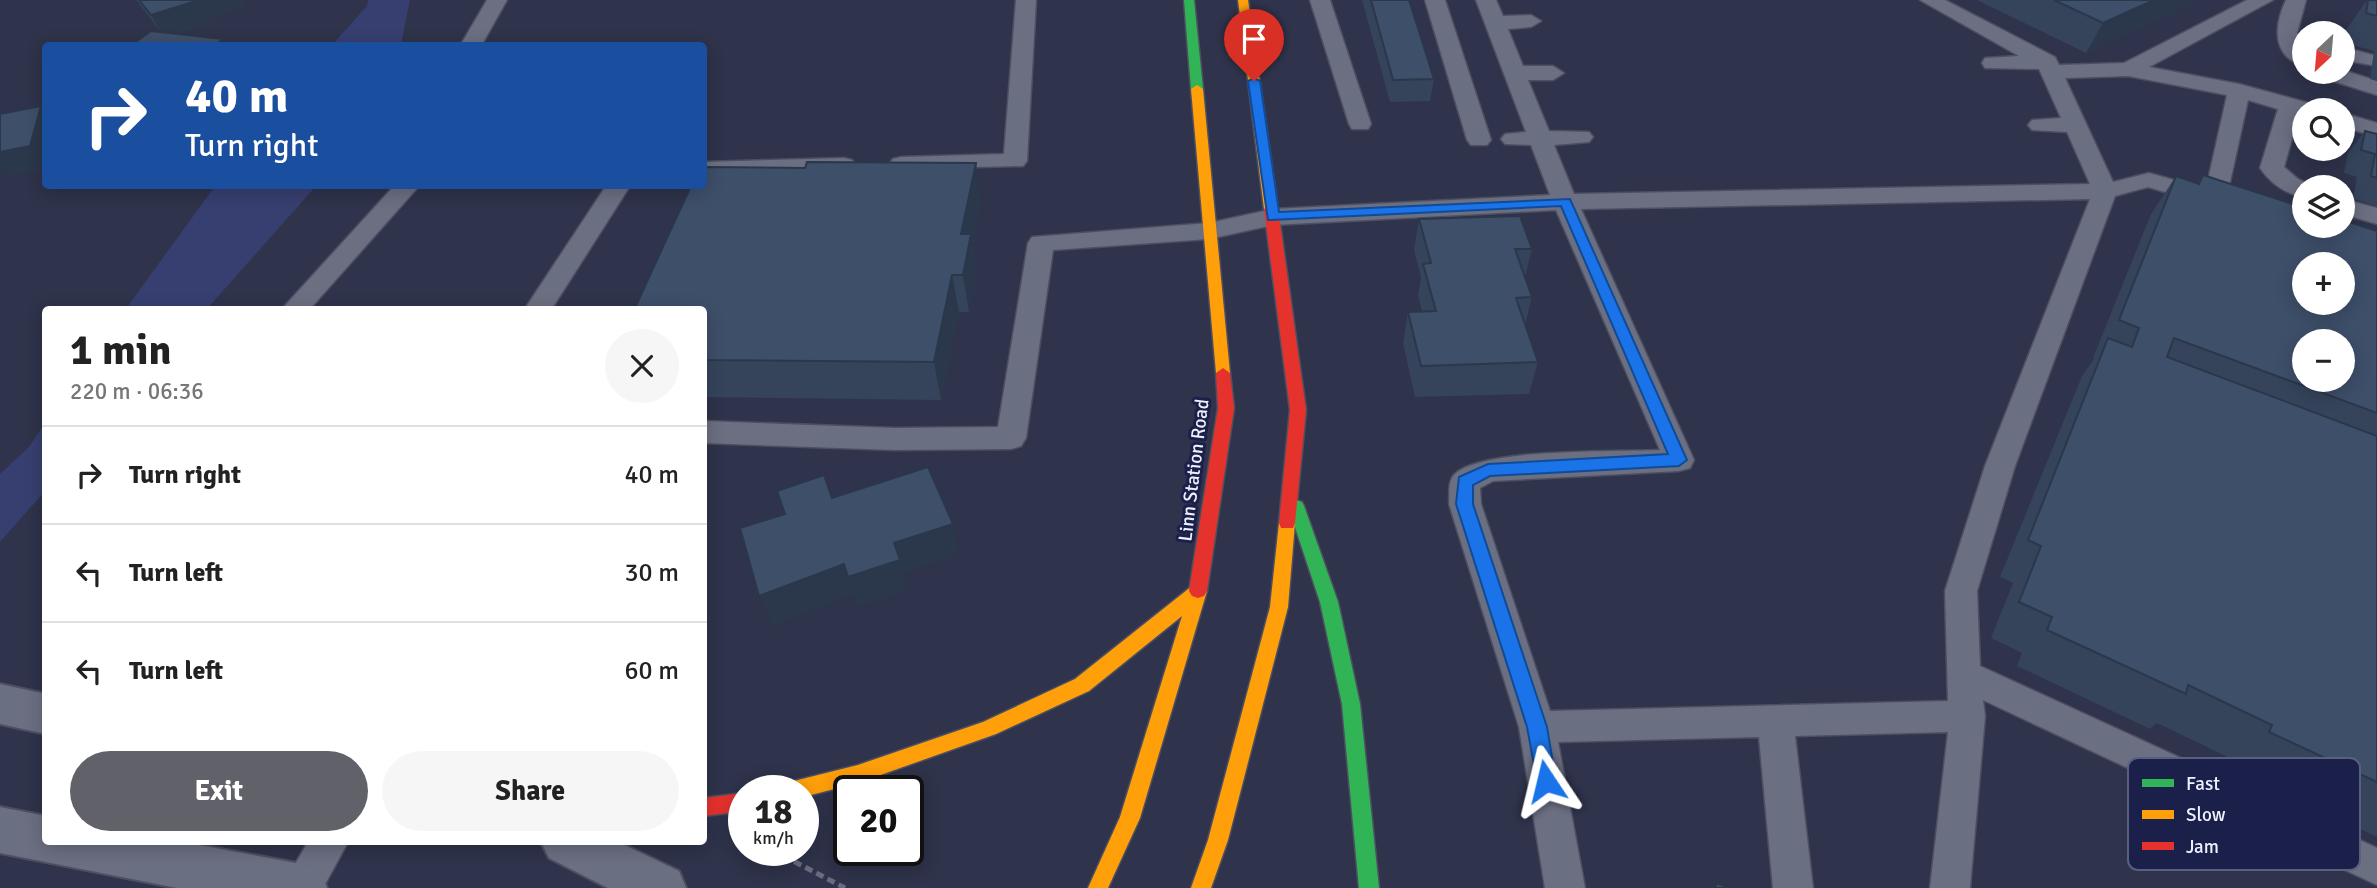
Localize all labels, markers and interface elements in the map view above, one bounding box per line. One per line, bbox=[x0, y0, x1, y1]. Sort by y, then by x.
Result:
pin bbox=[1224, 9, 1284, 81]
icon: arrive bbox=[1235, 20, 1273, 58]
north arrow bbox=[2292, 21, 2356, 84]
map controls bbox=[2292, 21, 2355, 392]
text: 40 m bbox=[185, 66, 288, 126]
icon: right bbox=[70, 70, 161, 161]
button: search bbox=[2292, 98, 2355, 161]
text: Turn right bbox=[185, 126, 318, 165]
button: layers bbox=[2292, 175, 2355, 238]
button: + bbox=[2292, 252, 2355, 315]
text: 1 min bbox=[70, 325, 171, 376]
button: close bbox=[605, 329, 679, 403]
button: − bbox=[2292, 329, 2355, 392]
text: 220 m · 06:36 bbox=[70, 377, 204, 406]
street label: Linn Station Road bbox=[1173, 398, 1215, 543]
icon: right bbox=[70, 456, 108, 494]
text: Turn right bbox=[129, 459, 241, 491]
text: 40 m bbox=[624, 459, 679, 491]
icon: left bbox=[70, 554, 108, 592]
text: Turn left bbox=[129, 557, 223, 589]
text: 30 m bbox=[624, 557, 679, 589]
icon: left bbox=[70, 652, 108, 690]
text: Turn left bbox=[129, 655, 223, 687]
text: 60 m bbox=[624, 655, 679, 687]
position arrow bbox=[1509, 744, 1583, 818]
button: Exit bbox=[70, 751, 368, 831]
button: Share bbox=[382, 751, 679, 831]
legend bbox=[2128, 758, 2360, 870]
text: Fast bbox=[2186, 772, 2220, 796]
speed limit sign: 20 bbox=[833, 775, 924, 866]
text: 18 bbox=[755, 790, 792, 833]
text: Slow bbox=[2186, 803, 2226, 827]
text: km/h bbox=[753, 827, 794, 849]
text: Jam bbox=[2186, 835, 2219, 859]

